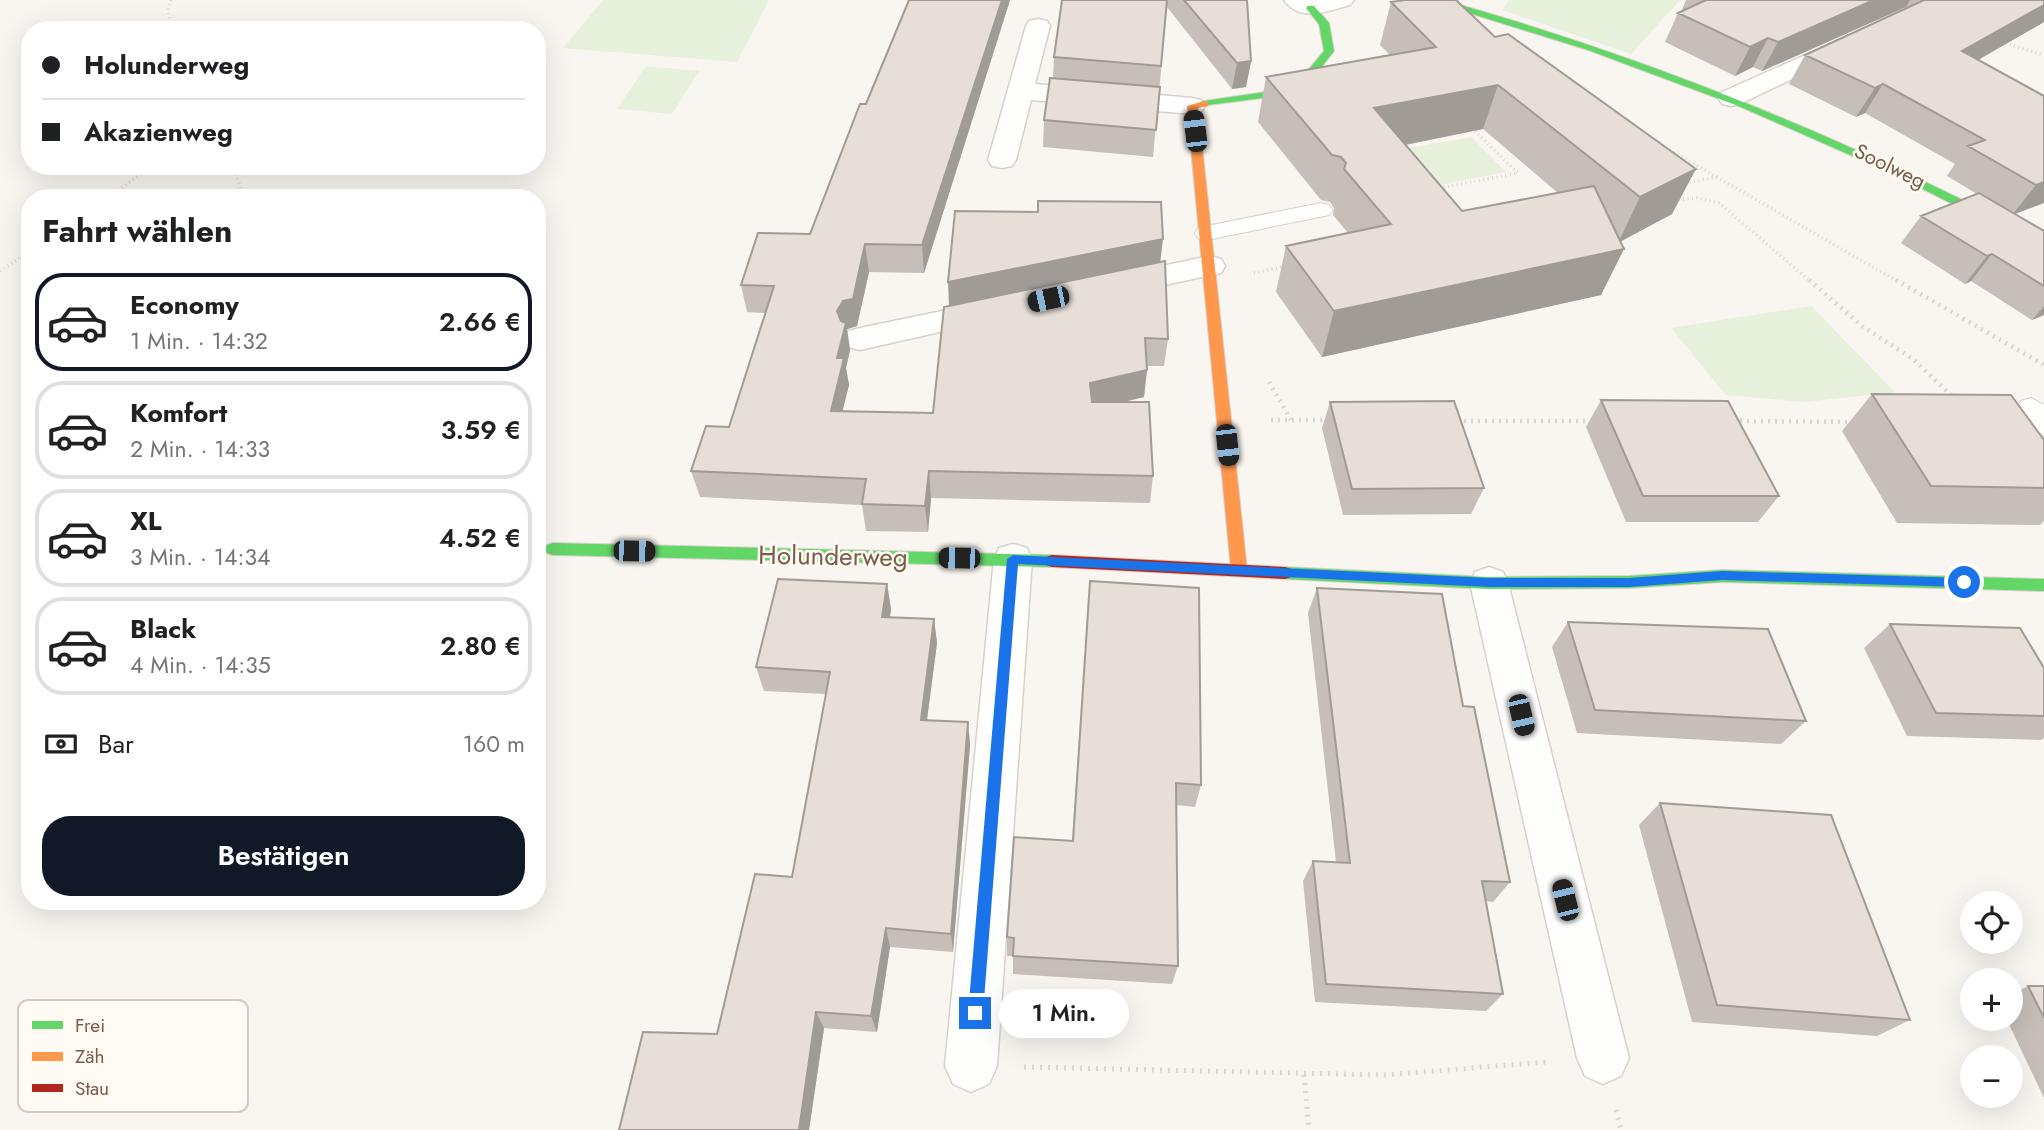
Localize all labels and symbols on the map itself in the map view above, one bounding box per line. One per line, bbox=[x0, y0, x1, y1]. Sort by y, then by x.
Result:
car bbox=[1183, 109, 1208, 153]
street label: Soolweg bbox=[1849, 136, 1931, 196]
car bbox=[1026, 284, 1071, 314]
car bbox=[1215, 423, 1240, 467]
street label: Holunderweg bbox=[758, 536, 908, 576]
car bbox=[613, 540, 656, 562]
car bbox=[938, 547, 981, 569]
route start bbox=[1948, 566, 1980, 598]
car bbox=[1507, 692, 1536, 738]
car bbox=[1550, 877, 1581, 923]
callout: 1 Min. bbox=[1000, 988, 1129, 1038]
route end bbox=[959, 997, 991, 1029]
legend bbox=[18, 1000, 248, 1112]
text: Frei bbox=[75, 1012, 105, 1039]
text: Zäh bbox=[75, 1043, 105, 1070]
text: Stau bbox=[75, 1075, 109, 1102]

